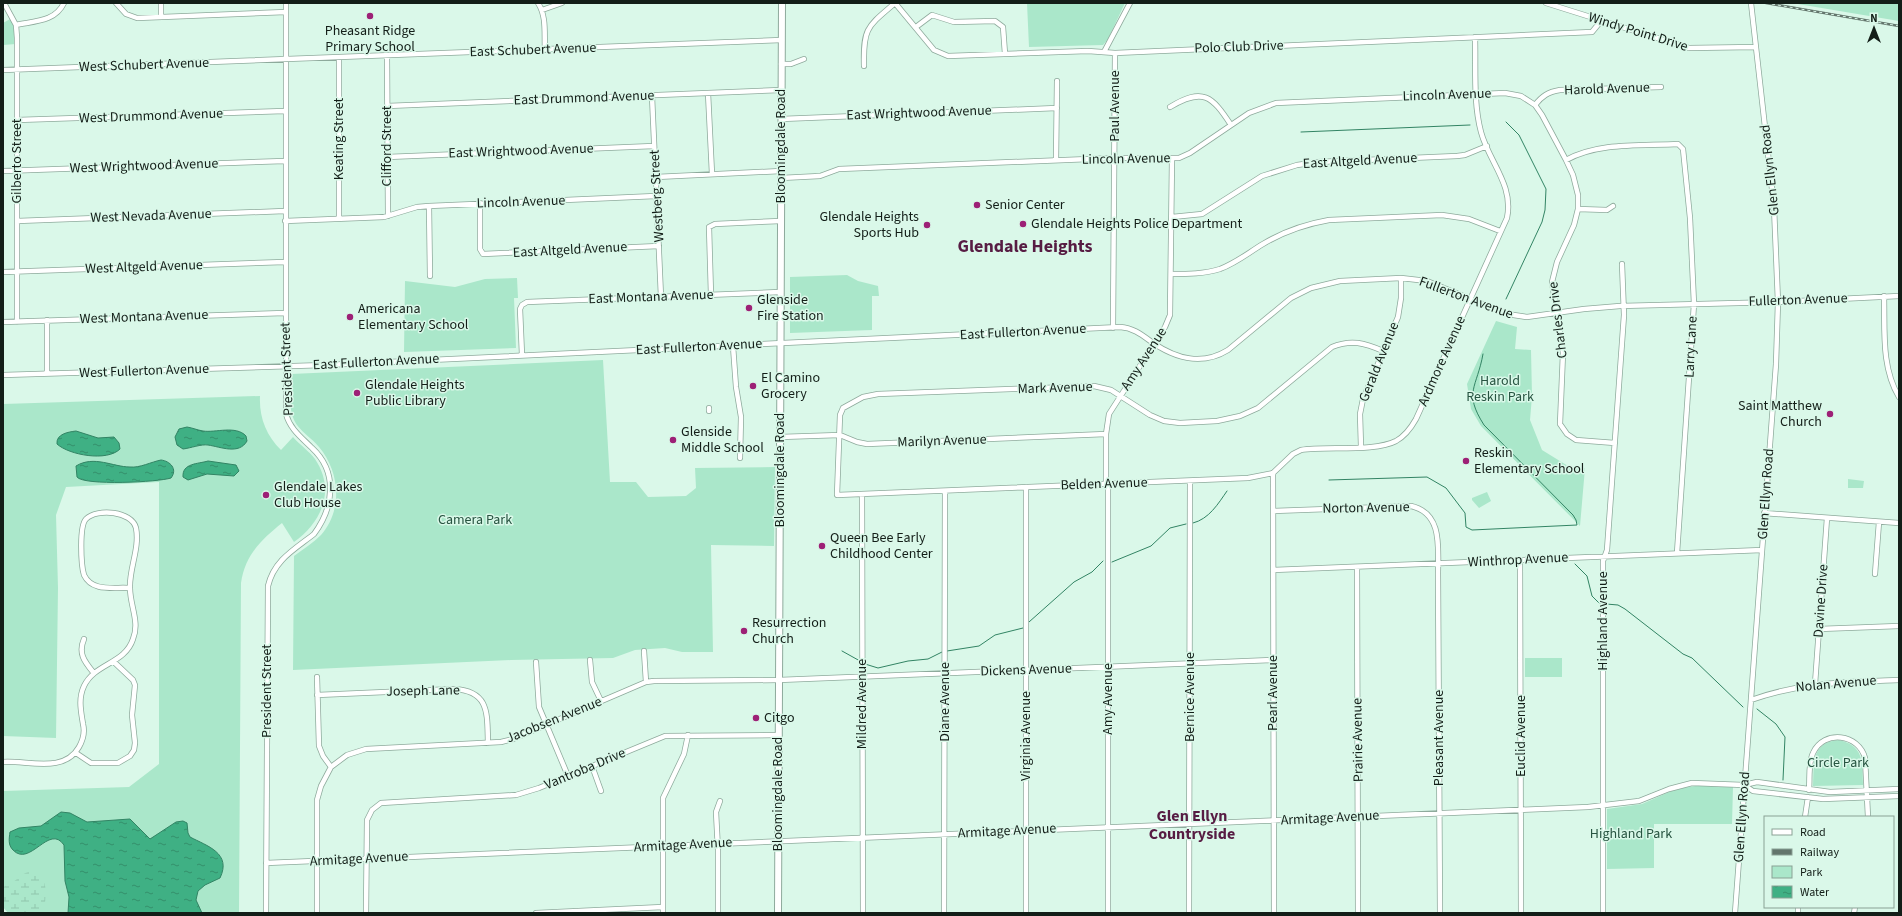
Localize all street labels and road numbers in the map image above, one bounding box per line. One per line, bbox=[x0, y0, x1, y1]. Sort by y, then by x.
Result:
street label: Windy Point Drive bbox=[1586, 7, 1690, 57]
street label: Polo Club Drive bbox=[1194, 35, 1284, 59]
street label: East Schubert Avenue bbox=[469, 38, 597, 62]
street label: West Schubert Avenue bbox=[78, 53, 210, 77]
street label: Paul Avenue bbox=[1105, 70, 1125, 142]
street label: Harold Avenue bbox=[1564, 78, 1650, 100]
street label: Lincoln Avenue bbox=[1402, 83, 1492, 107]
street label: East Drummond Avenue bbox=[513, 86, 655, 110]
street label: Bloomingdale Road bbox=[771, 89, 791, 203]
street label: Keating Street bbox=[329, 98, 349, 180]
street label: East Wrightwood Avenue bbox=[846, 100, 992, 126]
street label: West Drummond Avenue bbox=[79, 103, 224, 129]
street label: Clifford Street bbox=[377, 105, 397, 186]
street label: Gilberto Street bbox=[7, 118, 27, 204]
street label: Glen Ellyn Road bbox=[1755, 124, 1785, 216]
street label: East Wrightwood Avenue bbox=[448, 138, 594, 164]
street label: Lincoln Avenue bbox=[1081, 148, 1171, 170]
street label: East Altgeld Avenue bbox=[1302, 148, 1418, 174]
street label: Westberg Street bbox=[645, 149, 669, 243]
street label: West Wrightwood Avenue bbox=[69, 153, 219, 179]
street label: Lincoln Avenue bbox=[476, 190, 566, 214]
street label: West Nevada Avenue bbox=[90, 204, 212, 228]
street label: East Altgeld Avenue bbox=[512, 237, 628, 263]
street label: West Altgeld Avenue bbox=[85, 255, 203, 279]
street label: Fullerton Avenue bbox=[1416, 272, 1516, 324]
street label: Charles Drive bbox=[1543, 280, 1573, 359]
street label: East Montana Avenue bbox=[588, 285, 714, 309]
street label: Fullerton Avenue bbox=[1748, 288, 1848, 312]
street label: West Montana Avenue bbox=[79, 305, 209, 329]
street label: Ardmore Avenue bbox=[1413, 313, 1471, 409]
street label: Larry Lane bbox=[1679, 316, 1703, 378]
street label: East Fullerton Avenue bbox=[959, 319, 1087, 345]
street label: Gerald Avenue bbox=[1354, 319, 1404, 405]
street label: President Street bbox=[275, 321, 299, 416]
street label: Amy Avenue bbox=[1116, 323, 1172, 395]
street label: East Fullerton Avenue bbox=[635, 334, 763, 360]
street label: East Fullerton Avenue bbox=[312, 349, 440, 375]
street label: West Fullerton Avenue bbox=[79, 359, 209, 383]
street label: Mark Avenue bbox=[1017, 377, 1093, 399]
street label: Bloomingdale Road bbox=[770, 413, 790, 527]
street label: Marilyn Avenue bbox=[897, 429, 987, 453]
street label: Glen Ellyn Road bbox=[1753, 448, 1779, 540]
street label: Belden Avenue bbox=[1060, 472, 1148, 496]
street label: Norton Avenue bbox=[1322, 497, 1410, 519]
street label: Winthrop Avenue bbox=[1467, 547, 1569, 573]
street label: Davine Drive bbox=[1808, 564, 1834, 638]
street label: Highland Avenue bbox=[1593, 571, 1613, 671]
street label: President Street bbox=[257, 644, 277, 738]
street label: Bernice Avenue bbox=[1180, 652, 1200, 742]
street label: Pearl Avenue bbox=[1263, 655, 1283, 731]
street label: Dickens Avenue bbox=[980, 658, 1072, 682]
street label: Mildred Avenue bbox=[852, 659, 872, 749]
street label: Diane Avenue bbox=[935, 662, 955, 742]
street label: Amy Avenue bbox=[1098, 663, 1118, 735]
street label: Nolan Avenue bbox=[1795, 671, 1877, 697]
street label: Joseph Lane bbox=[386, 680, 460, 702]
street label: Pleasant Avenue bbox=[1429, 690, 1449, 786]
street label: Virginia Avenue bbox=[1016, 691, 1036, 781]
street label: Jacobsen Avenue bbox=[503, 692, 605, 748]
street label: Euclid Avenue bbox=[1511, 695, 1531, 777]
street label: Prairie Avenue bbox=[1347, 698, 1369, 782]
street label: Bloomingdale Road bbox=[768, 737, 788, 851]
street label: Vantroba Drive bbox=[541, 743, 629, 795]
street label: Glen Ellyn Road bbox=[1729, 771, 1755, 863]
street label: Armitage Avenue bbox=[1280, 805, 1380, 831]
street label: Armitage Avenue bbox=[957, 818, 1057, 844]
street label: Armitage Avenue bbox=[633, 832, 733, 858]
street label: Armitage Avenue bbox=[309, 846, 409, 872]

